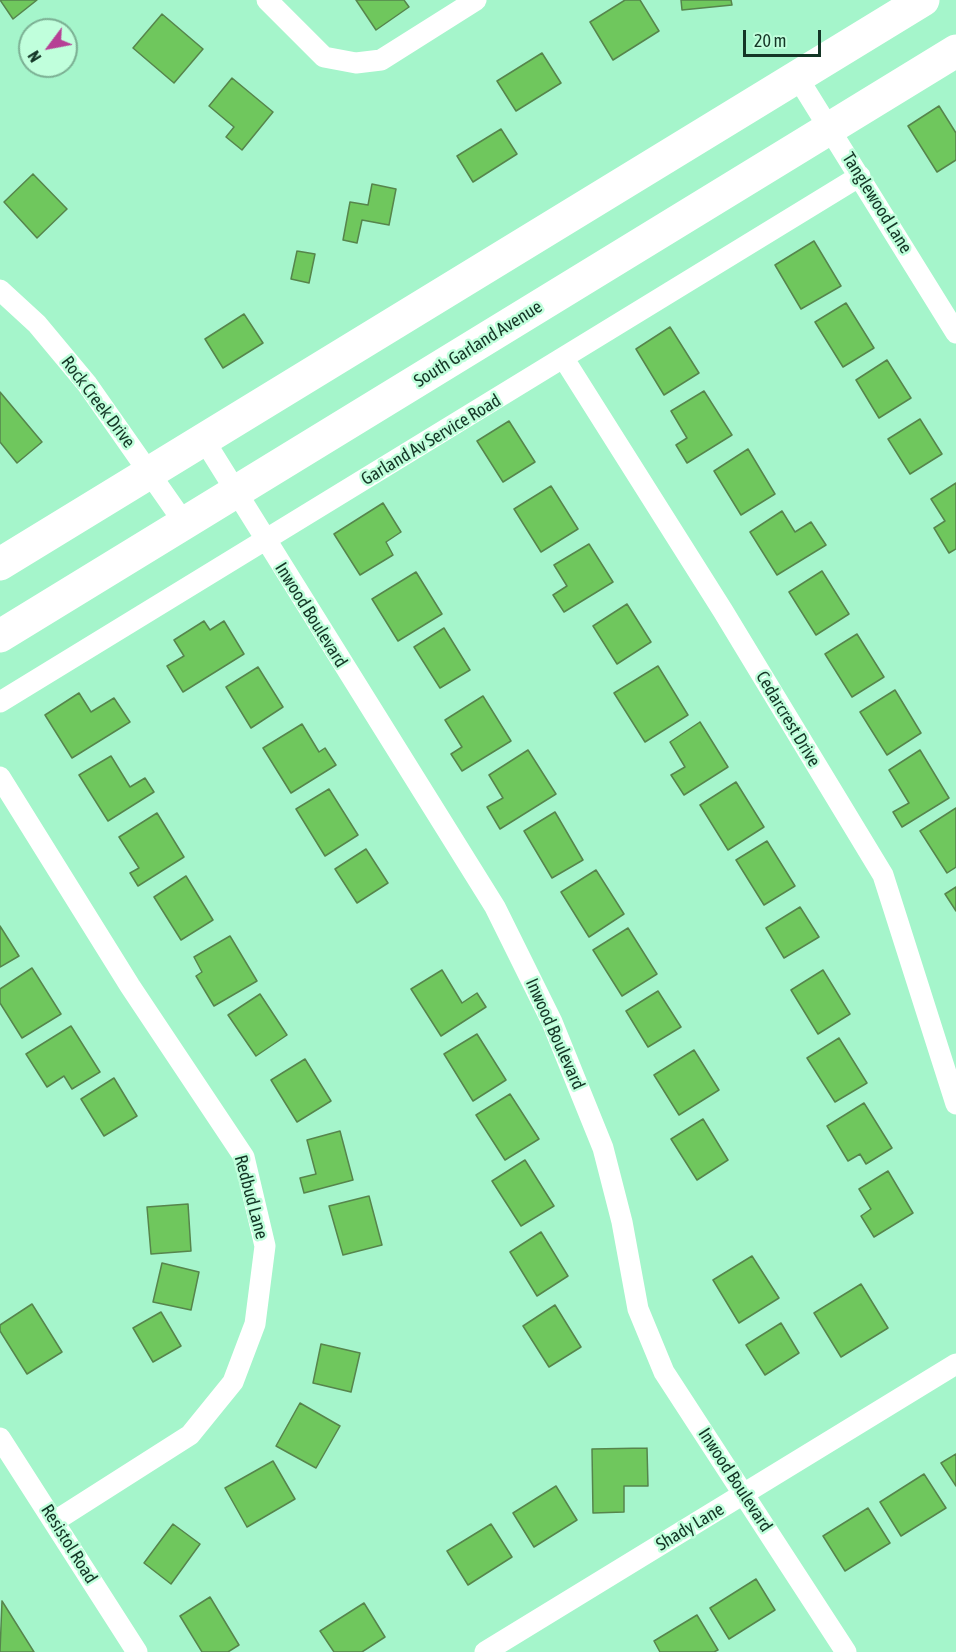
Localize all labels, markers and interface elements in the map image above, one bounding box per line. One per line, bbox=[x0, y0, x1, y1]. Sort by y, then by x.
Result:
north arrow bbox=[18, 18, 78, 78]
scale bar bbox=[746, 18, 824, 56]
text: 20 m bbox=[754, 30, 786, 51]
text: N bbox=[24, 48, 45, 65]
street label: Tanglewood Lane bbox=[837, 149, 917, 257]
street label: South Garland Avenue bbox=[410, 296, 546, 392]
street label: Rock Creek Drive bbox=[56, 352, 140, 452]
street label: Garland Av Service Road bbox=[357, 390, 505, 490]
street label: Inwood Boulevard bbox=[270, 559, 352, 671]
street label: Cedarcrest Drive bbox=[751, 667, 825, 771]
street label: Inwood Boulevard bbox=[521, 975, 589, 1093]
street label: Redbud Lane bbox=[229, 1153, 273, 1241]
street label: Inwood Boulevard bbox=[693, 1424, 777, 1536]
street label: Shady Lane bbox=[652, 1498, 728, 1556]
street label: Resistol Road bbox=[36, 1501, 102, 1587]

